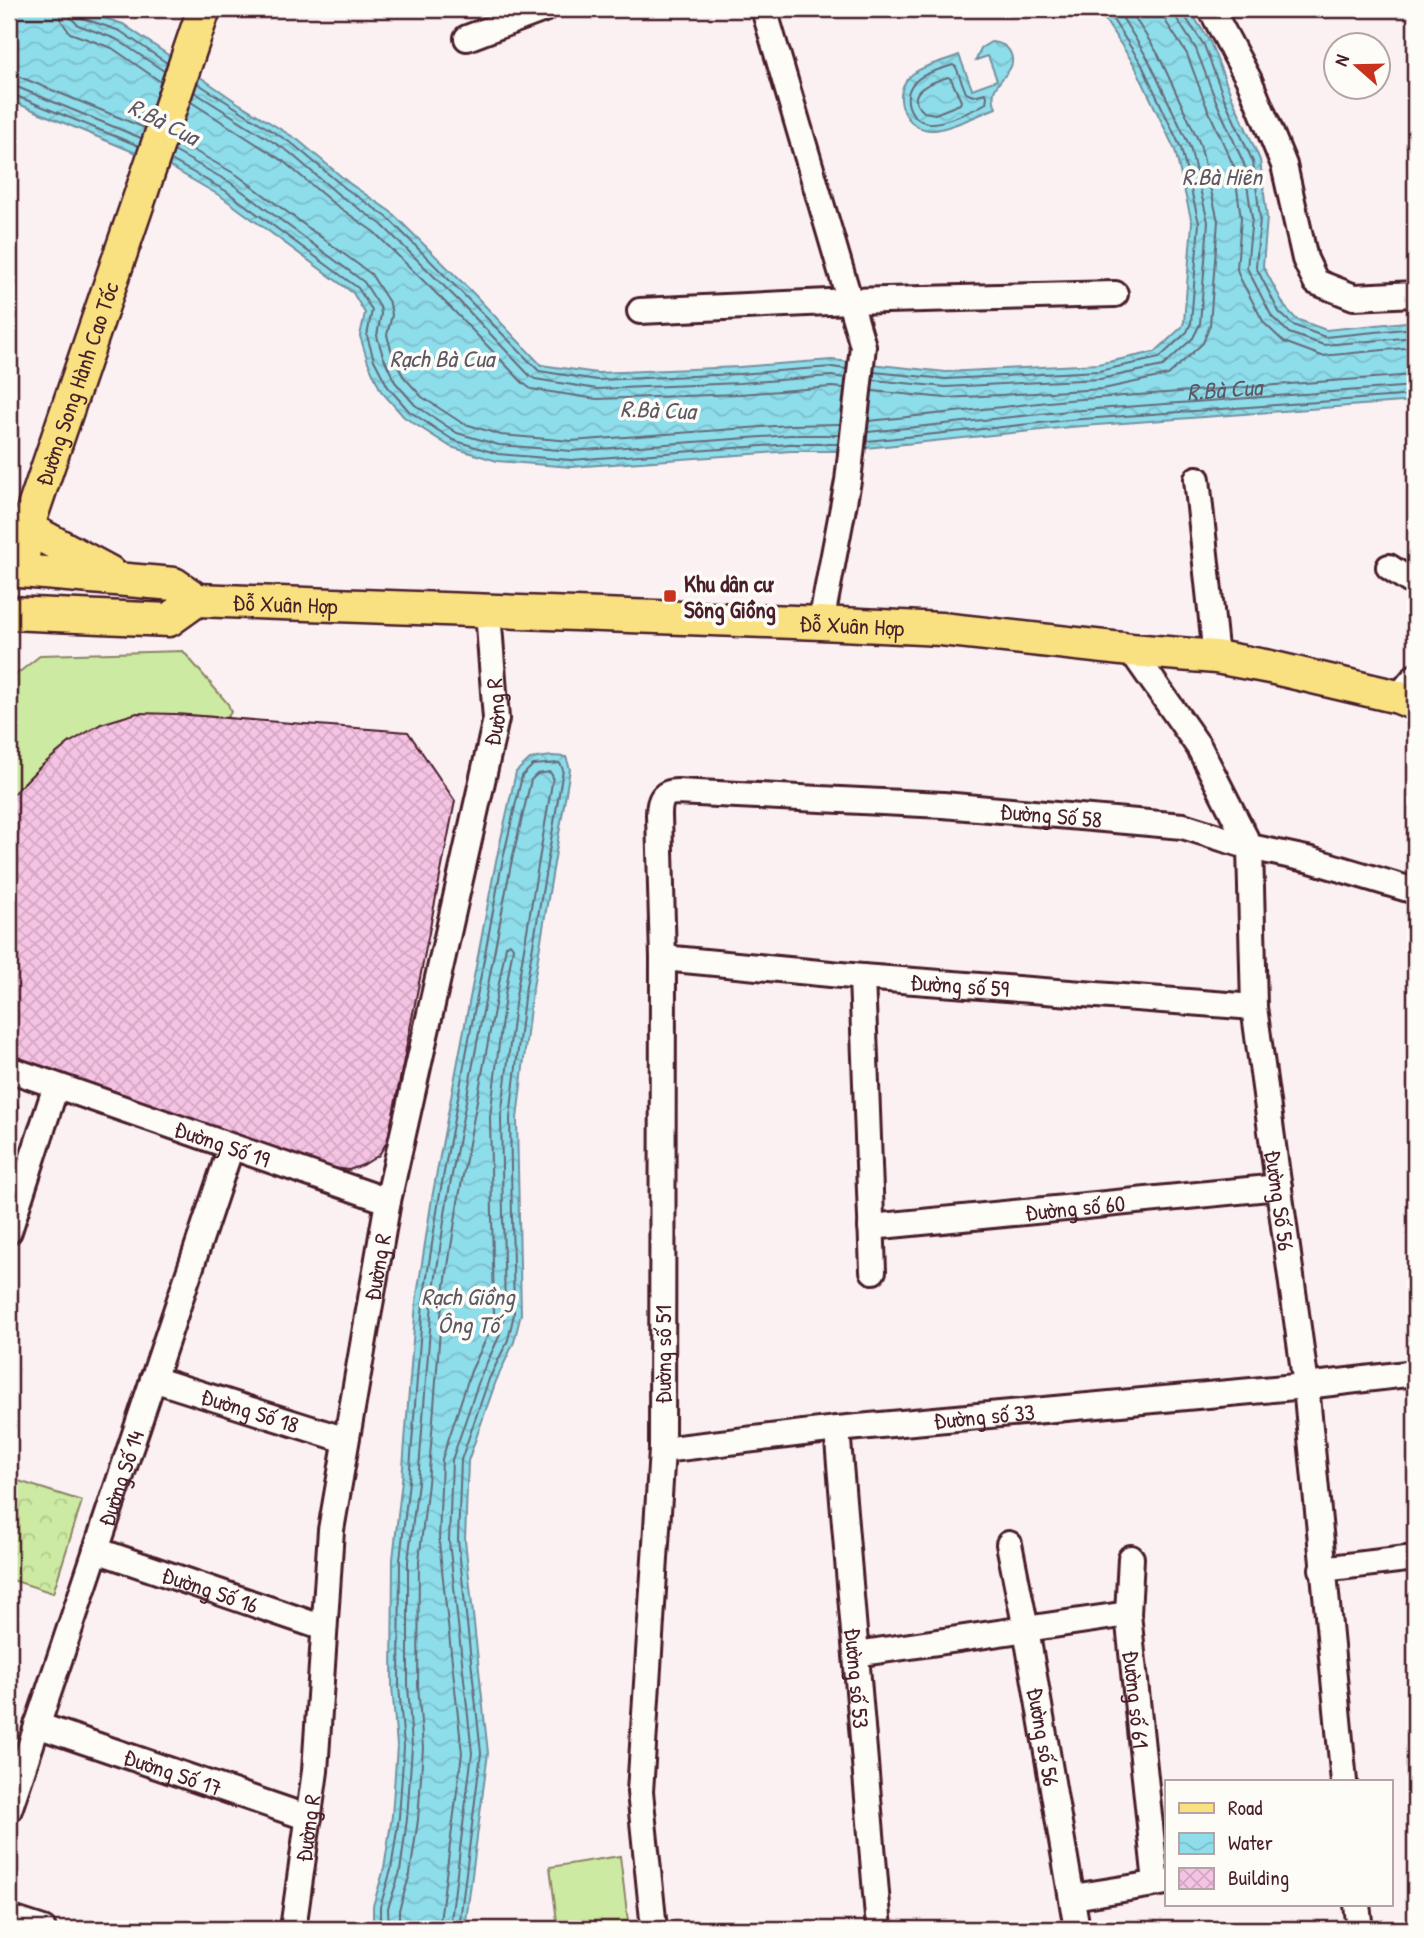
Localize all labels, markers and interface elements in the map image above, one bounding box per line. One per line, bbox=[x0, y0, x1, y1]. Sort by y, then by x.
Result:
north arrow bbox=[1322, 32, 1392, 102]
text: N bbox=[1327, 51, 1355, 69]
water label: R.Bà Cua bbox=[123, 90, 207, 154]
water label: R.Bà Hiên bbox=[1182, 160, 1264, 192]
street label: Đường Song Hành Cao Tốc bbox=[27, 278, 125, 490]
water label: Rạch Bà Cua bbox=[390, 342, 497, 374]
water label: R.Bà Cua bbox=[1186, 370, 1266, 407]
water label: R.Bà Cua bbox=[620, 392, 699, 426]
place label: Khu dân cư Sông Giồng bbox=[684, 568, 776, 626]
street label: Đỗ Xuân Hợp bbox=[232, 586, 338, 621]
marker: Khu dân cư Sông Giồng bbox=[662, 588, 678, 604]
street label: Đỗ Xuân Hợp bbox=[799, 607, 905, 643]
street label: Đường R bbox=[475, 677, 512, 748]
street label: Đường Số 58 bbox=[999, 795, 1103, 834]
street label: Đường số 59 bbox=[909, 965, 1010, 1004]
street label: Đường Số 19 bbox=[171, 1112, 274, 1174]
street label: Đường Số 56 bbox=[1258, 1148, 1303, 1253]
street label: Đường số 60 bbox=[1024, 1187, 1126, 1227]
street label: Đường R bbox=[356, 1231, 398, 1303]
water label: Rạch Giồng Ông Tố bbox=[421, 1280, 516, 1341]
street label: Đường số 51 bbox=[647, 1305, 678, 1404]
street label: Đường Số 18 bbox=[198, 1380, 303, 1440]
street label: Đường số 33 bbox=[932, 1395, 1036, 1436]
street label: Đường Số 14 bbox=[90, 1426, 151, 1530]
street label: Đường Số 16 bbox=[158, 1558, 263, 1620]
street label: Đường số 53 bbox=[838, 1627, 878, 1730]
street label: Đường số 61 bbox=[1116, 1649, 1157, 1750]
street label: Đường số 56 bbox=[1021, 1685, 1068, 1788]
street label: Đường Số 17 bbox=[120, 1740, 227, 1803]
legend bbox=[1165, 1780, 1392, 1906]
street label: Đường R bbox=[287, 1792, 327, 1864]
text: Road bbox=[1228, 1793, 1262, 1822]
text: Water bbox=[1228, 1828, 1273, 1857]
text: Building bbox=[1228, 1863, 1289, 1892]

